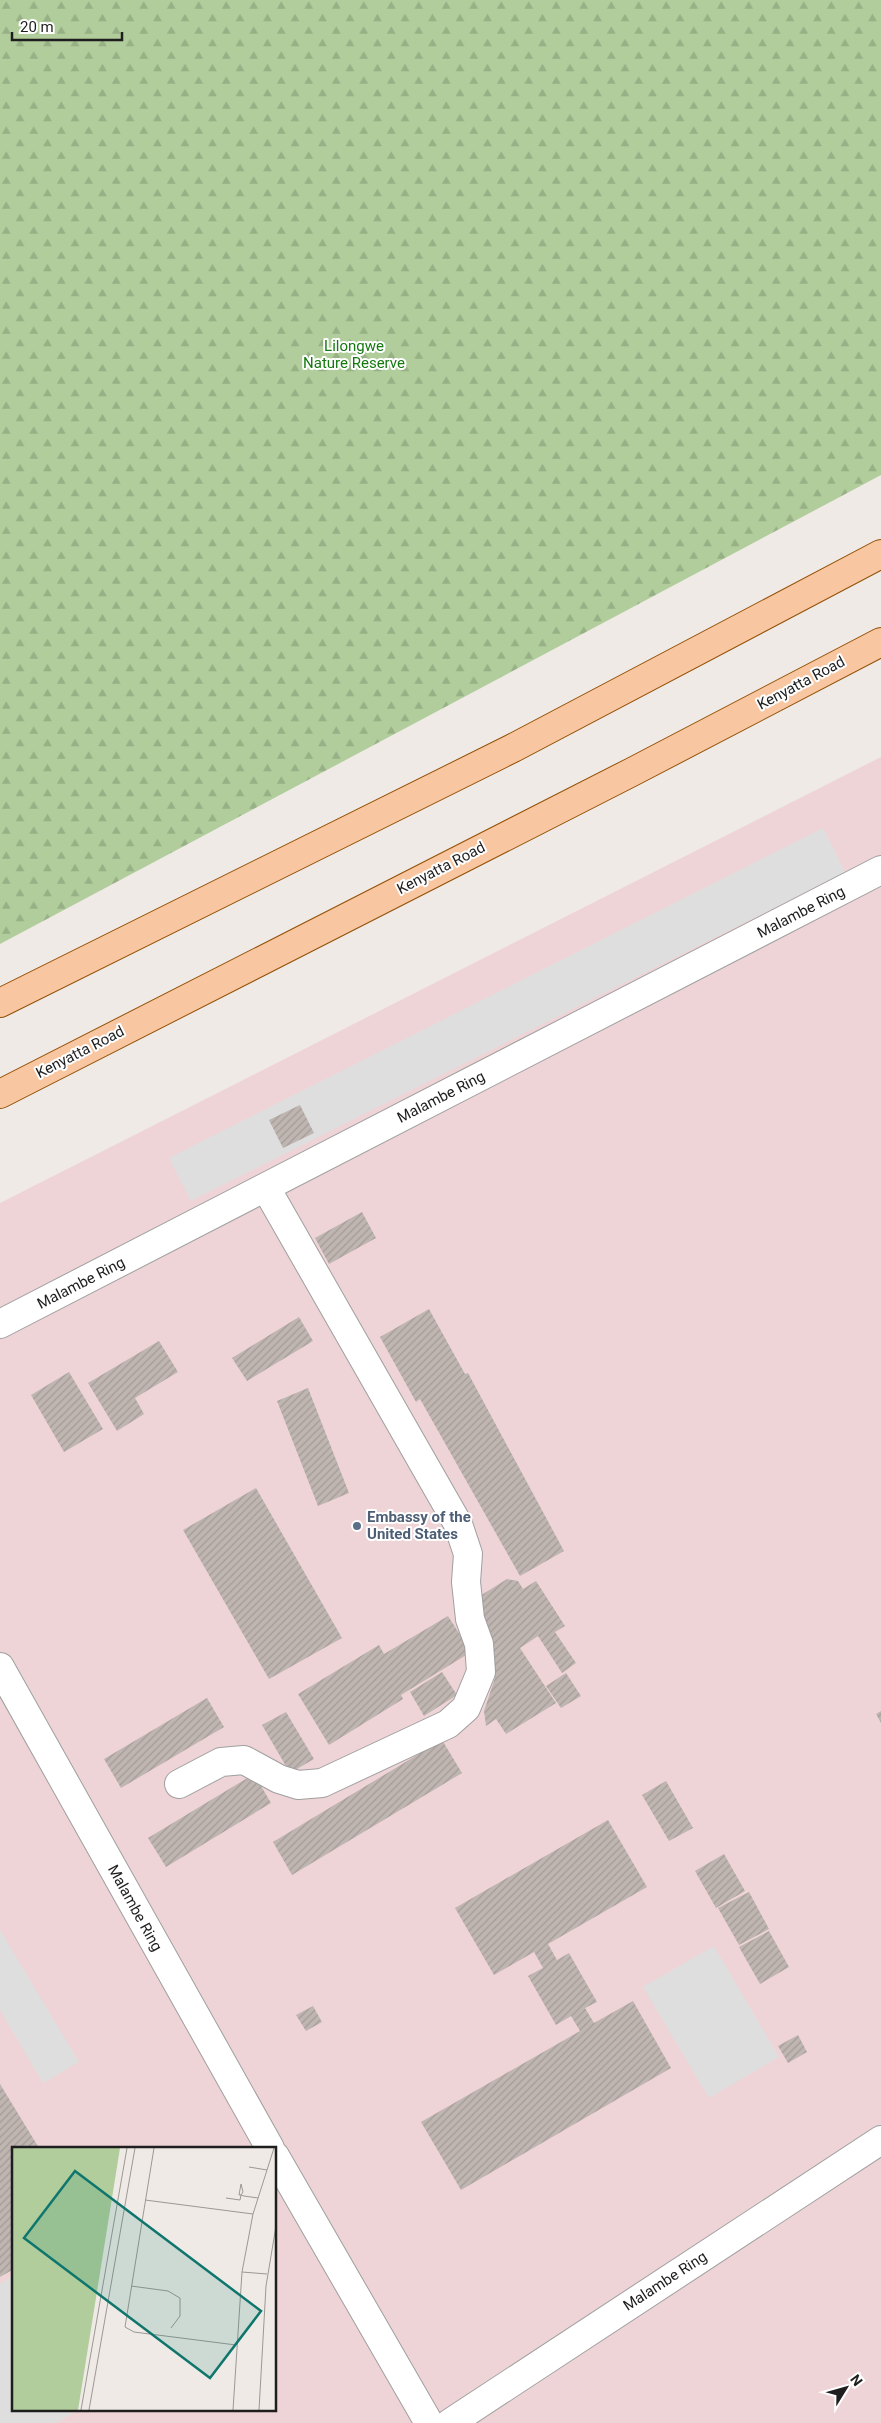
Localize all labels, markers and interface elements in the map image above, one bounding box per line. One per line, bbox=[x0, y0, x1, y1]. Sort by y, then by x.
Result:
scale bar bbox=[12, 10, 122, 42]
text: 20 m bbox=[20, 18, 54, 36]
park label: Lilongwe Nature Reserve bbox=[303, 337, 405, 372]
street label: Kenyatta Road bbox=[754, 652, 848, 714]
street label: Kenyatta Road bbox=[394, 838, 488, 898]
street label: Malambe Ring bbox=[754, 882, 848, 942]
street label: Kenyatta Road bbox=[33, 1022, 127, 1082]
street label: Malambe Ring bbox=[394, 1067, 488, 1127]
street label: Malambe Ring bbox=[34, 1253, 128, 1313]
place label: Embassy of the United States bbox=[367, 1508, 471, 1543]
marker: Embassy of the United States bbox=[351, 1520, 363, 1532]
street label: Malambe Ring bbox=[104, 1862, 166, 1954]
inset map bbox=[12, 2147, 276, 2410]
street label: Malambe Ring bbox=[620, 2247, 710, 2315]
north arrow bbox=[821, 2363, 871, 2413]
text: N bbox=[847, 2371, 866, 2389]

